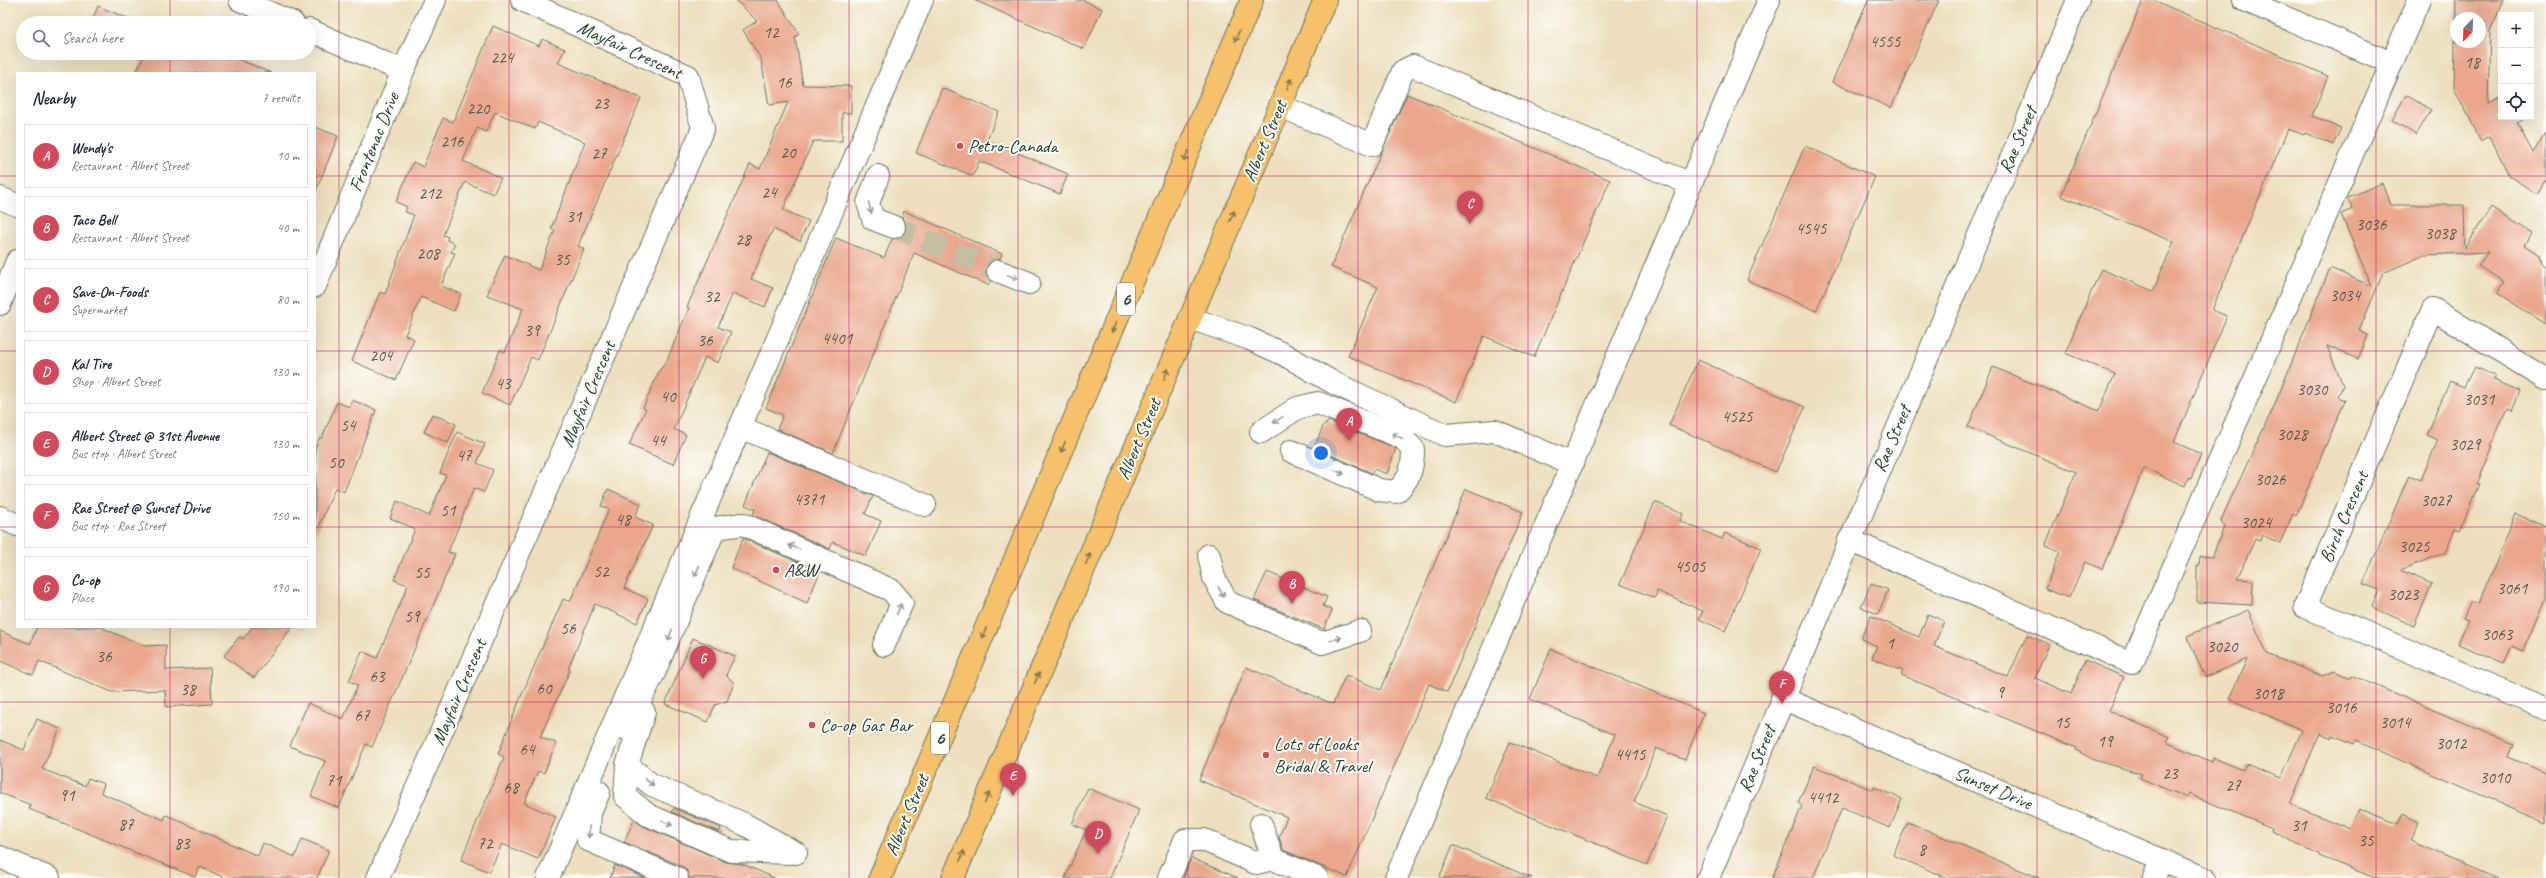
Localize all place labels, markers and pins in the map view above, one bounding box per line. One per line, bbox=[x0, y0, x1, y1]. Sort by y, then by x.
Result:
place label: Petro-Canada bbox=[968, 134, 1060, 158]
marker: Petro-Canada bbox=[955, 141, 965, 151]
pin: C bbox=[1457, 191, 1483, 224]
pin: A bbox=[1336, 408, 1362, 441]
place label: A&W bbox=[784, 558, 821, 582]
marker: A&W bbox=[771, 565, 781, 575]
pin: B bbox=[1279, 571, 1305, 604]
pin: G bbox=[690, 646, 716, 679]
pin: F bbox=[1769, 671, 1795, 704]
place label: Co-op Gas Bar bbox=[820, 713, 915, 737]
marker: Co-op Gas Bar bbox=[807, 720, 817, 730]
place label: Lots of Looks Bridal & Travel bbox=[1274, 732, 1374, 778]
marker: Lots of Looks Bridal & Travel bbox=[1261, 750, 1271, 760]
pin: E bbox=[1000, 763, 1026, 796]
pin: D bbox=[1085, 821, 1111, 854]

